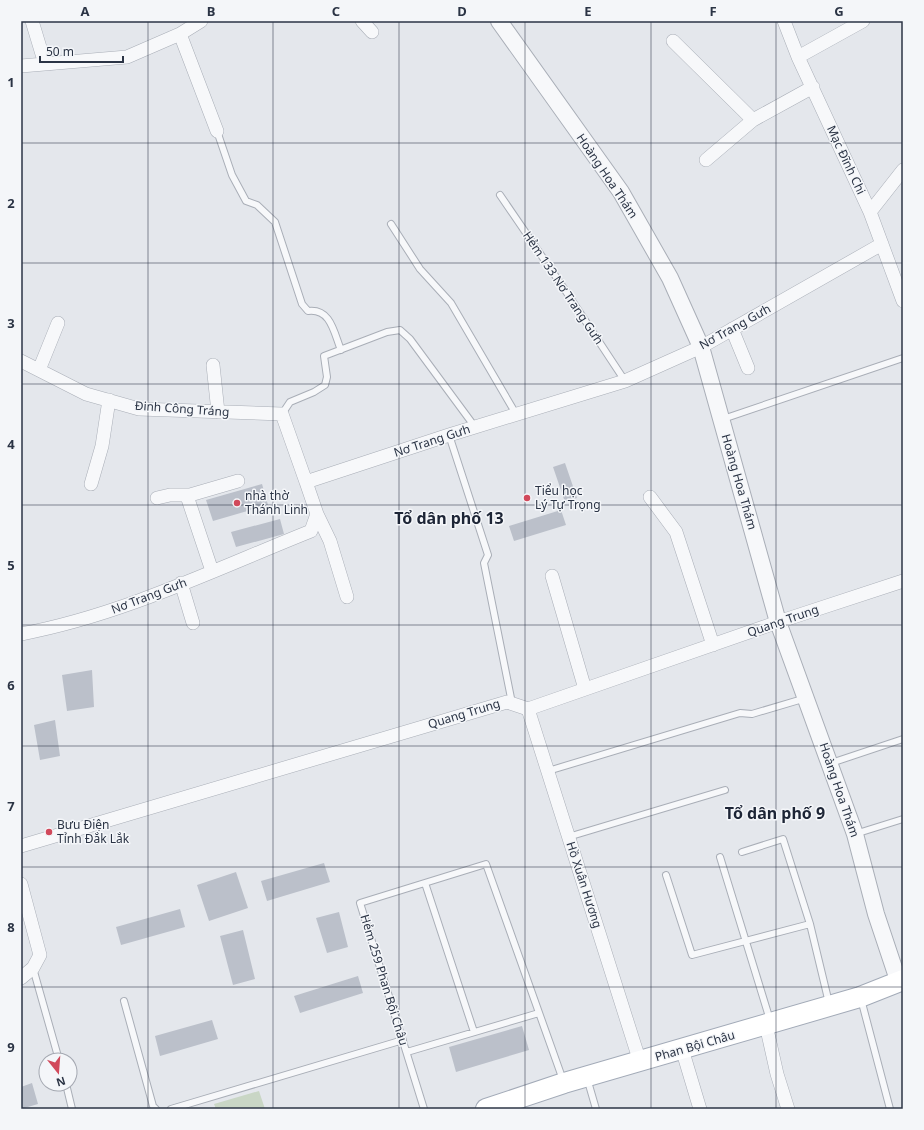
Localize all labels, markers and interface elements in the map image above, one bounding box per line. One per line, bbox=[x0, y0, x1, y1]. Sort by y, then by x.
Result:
text: A bbox=[81, 2, 90, 20]
text: B bbox=[207, 2, 215, 20]
text: C bbox=[332, 2, 340, 20]
text: D bbox=[457, 2, 467, 20]
text: E bbox=[584, 2, 592, 20]
text: F bbox=[709, 2, 717, 20]
text: G bbox=[834, 2, 844, 20]
scale bar bbox=[40, 38, 123, 64]
text: 50 m bbox=[46, 43, 74, 60]
text: 1 bbox=[7, 73, 15, 91]
street label: Mạc Đĩnh Chi bbox=[823, 122, 870, 197]
street label: Hoàng Hoa Thám bbox=[573, 130, 642, 221]
text: 2 bbox=[7, 194, 15, 212]
street label: Hẻm 133 Nơ Trang Gưh bbox=[519, 228, 608, 348]
street label: Nơ Trang Gưh bbox=[696, 300, 774, 353]
text: 3 bbox=[7, 314, 15, 332]
street label: Đinh Công Tráng bbox=[134, 397, 230, 420]
street label: Nơ Trang Gưh bbox=[391, 420, 472, 461]
street label: Hoàng Hoa Thám bbox=[718, 432, 761, 532]
text: 4 bbox=[7, 435, 15, 453]
place label: Tiểu học Lý Tự Trọng bbox=[535, 482, 601, 513]
place label: nhà thờ Thánh Linh bbox=[245, 487, 308, 518]
marker: Tiểu học Lý Tự Trọng bbox=[522, 493, 532, 503]
marker: nhà thờ Thánh Linh bbox=[232, 498, 242, 508]
district label: Tổ dân phố 13 bbox=[394, 507, 504, 529]
text: 5 bbox=[7, 556, 15, 574]
street label: Nơ Trang Gưh bbox=[109, 573, 189, 618]
street label: Quang Trung bbox=[745, 600, 821, 641]
text: 6 bbox=[7, 676, 15, 694]
street label: Quang Trung bbox=[426, 694, 502, 733]
street label: Hoàng Hoa Thám bbox=[815, 740, 864, 839]
text: 7 bbox=[7, 797, 15, 815]
district label: Tổ dân phố 9 bbox=[725, 802, 825, 824]
place label: Bưu Điện Tỉnh Đắk Lắk bbox=[57, 816, 130, 847]
marker: Bưu Điện Tỉnh Đắk Lắk bbox=[44, 827, 54, 837]
street label: Hồ Xuân Hương bbox=[562, 839, 606, 930]
street label: Hẻm 259 Phan Bội Châu bbox=[356, 912, 413, 1047]
text: 8 bbox=[7, 918, 15, 936]
street label: Phan Bội Châu bbox=[653, 1026, 737, 1065]
text: 9 bbox=[7, 1038, 15, 1056]
north arrow bbox=[38, 1052, 78, 1092]
text: N bbox=[55, 1074, 68, 1091]

